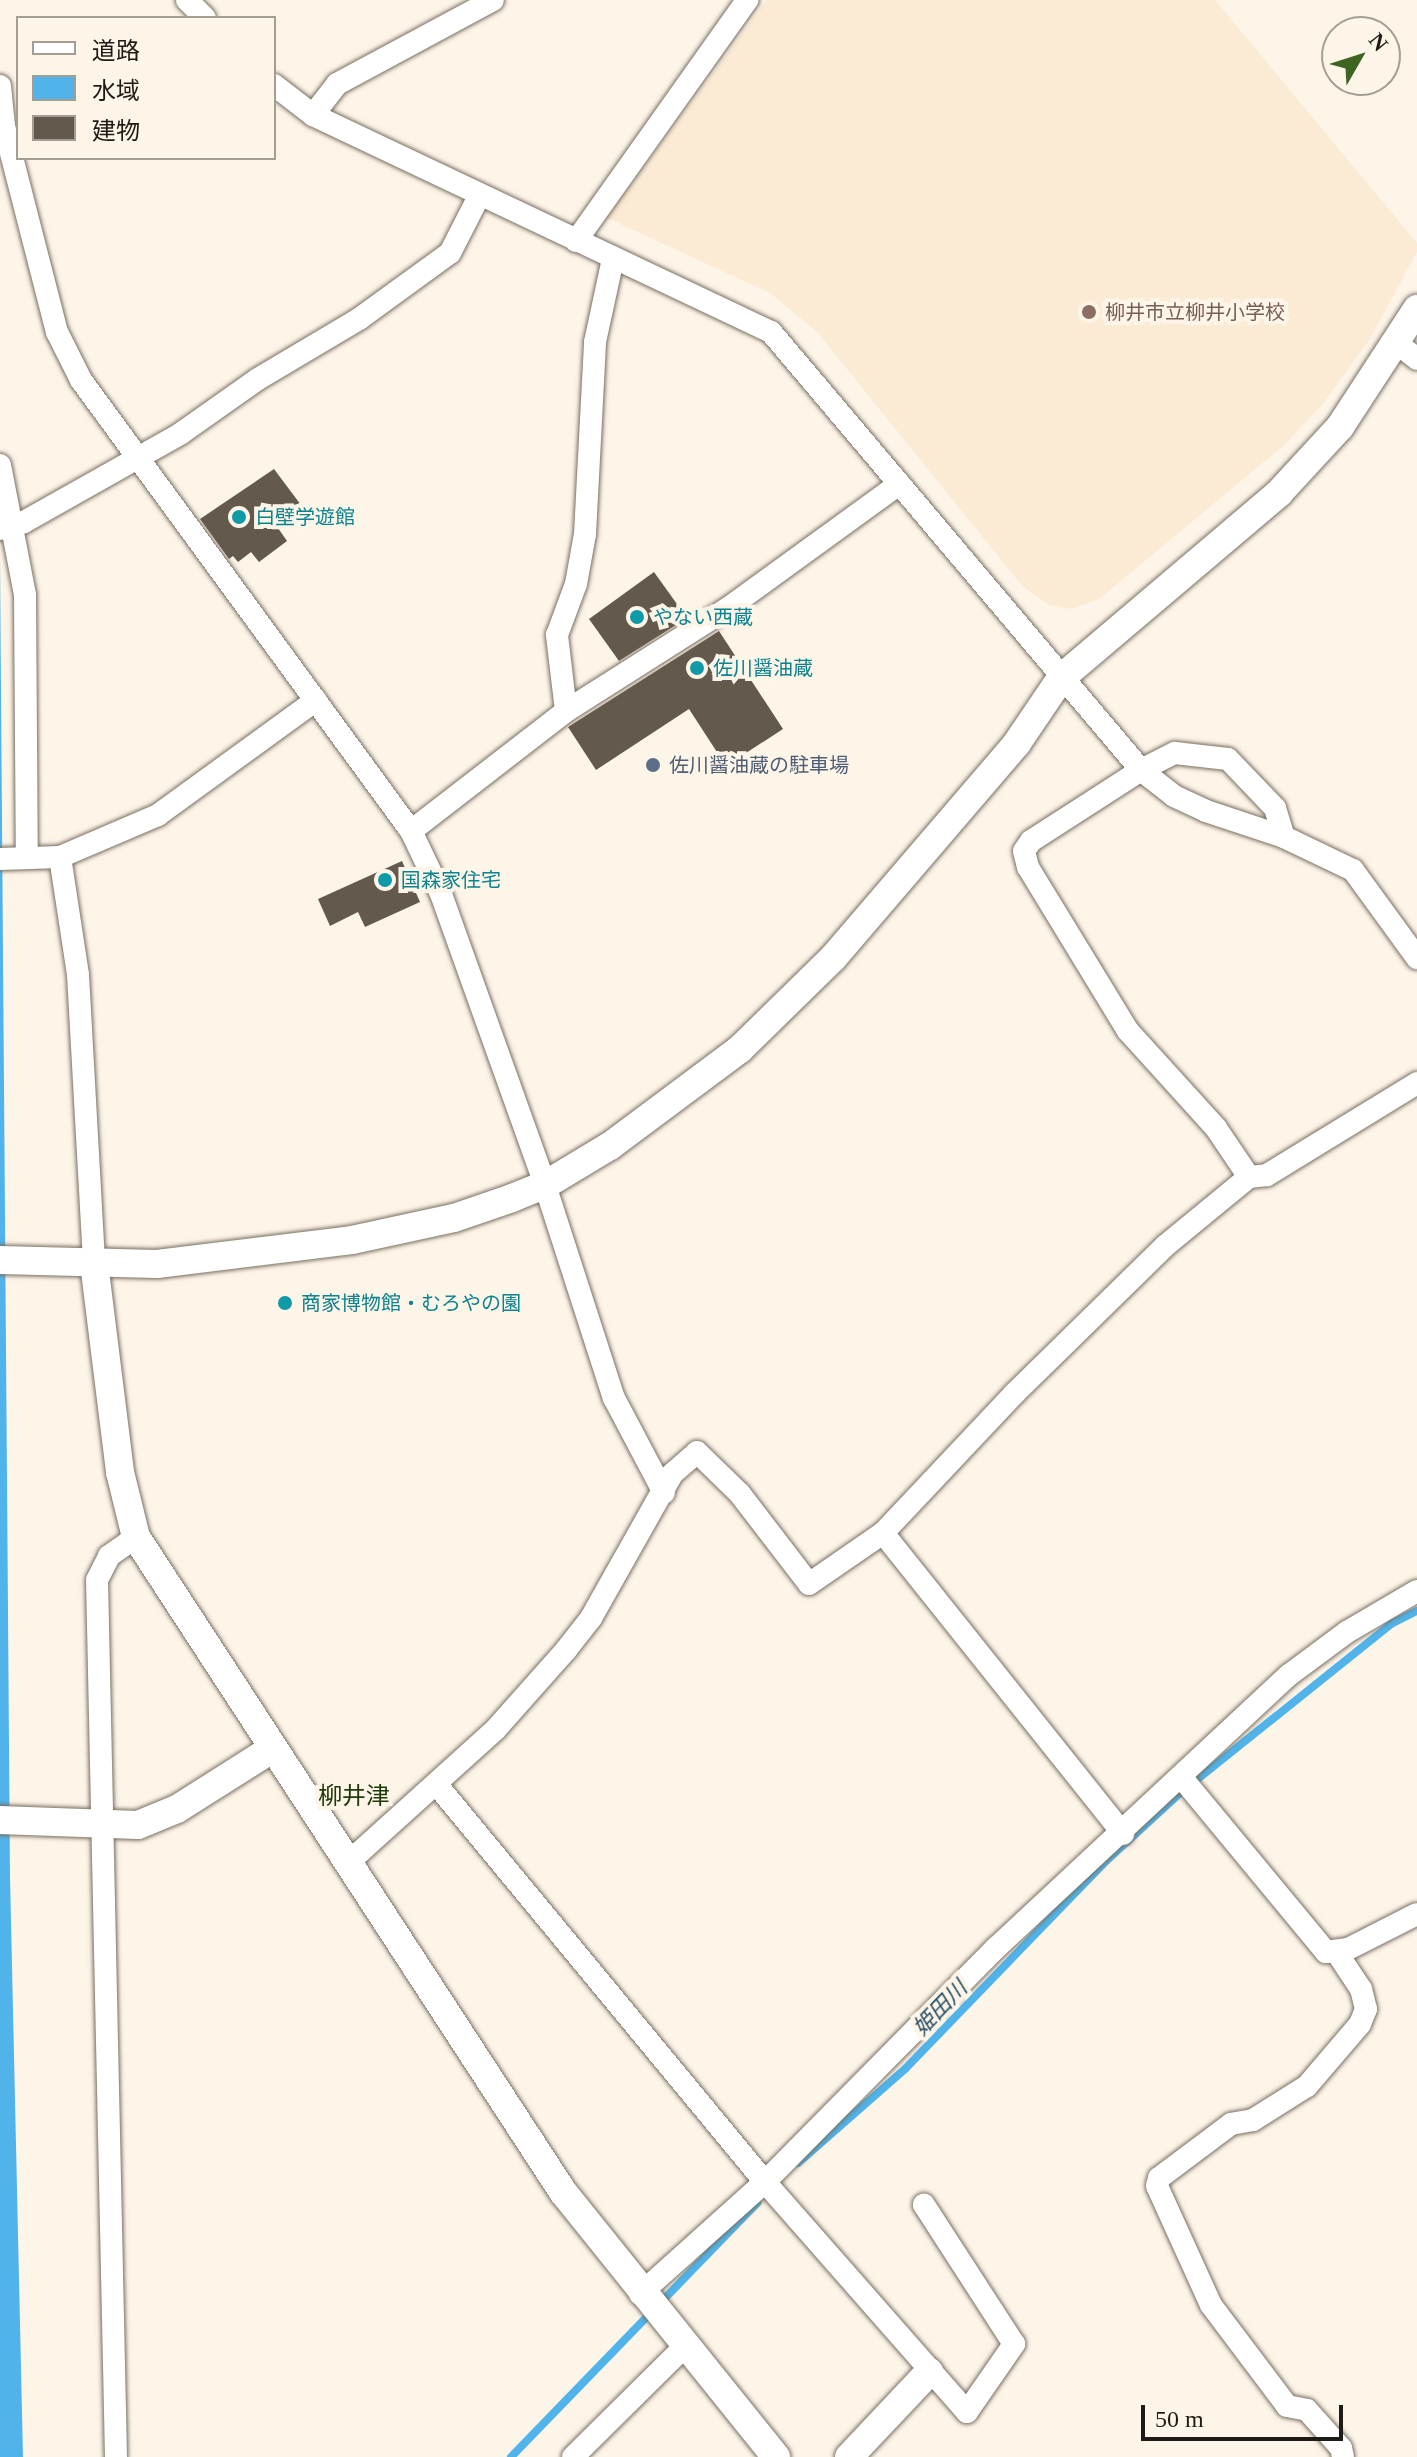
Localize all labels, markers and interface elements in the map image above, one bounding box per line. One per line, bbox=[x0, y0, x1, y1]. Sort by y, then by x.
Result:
legend bbox=[16, 16, 276, 160]
north arrow bbox=[1321, 16, 1401, 96]
text: N bbox=[1364, 28, 1393, 56]
text: 道路 bbox=[92, 38, 140, 64]
text: 水域 bbox=[92, 78, 140, 104]
text: 建物 bbox=[92, 118, 140, 144]
place label: 柳井市立柳井小学校 bbox=[1105, 300, 1285, 324]
marker: 柳井市立柳井小学校 bbox=[1080, 303, 1098, 321]
place label: 白壁学遊館 bbox=[255, 505, 355, 529]
marker: 白壁学遊館 bbox=[230, 508, 248, 526]
place label: やない西蔵 bbox=[653, 605, 753, 629]
marker: やない西蔵 bbox=[628, 608, 646, 626]
place label: 佐川醤油蔵 bbox=[713, 656, 813, 680]
marker: 佐川醤油蔵 bbox=[688, 659, 706, 677]
place label: 佐川醤油蔵の駐車場 bbox=[669, 753, 849, 777]
marker: 佐川醤油蔵の駐車場 bbox=[644, 756, 662, 774]
place label: 国森家住宅 bbox=[401, 868, 501, 892]
marker: 国森家住宅 bbox=[376, 871, 394, 889]
place label: 商家博物館・むろやの園 bbox=[301, 1291, 521, 1315]
marker: 商家博物館・むろやの園 bbox=[276, 1294, 294, 1312]
district label: 柳井津 bbox=[318, 1783, 390, 1811]
water label: 姫田川 bbox=[908, 1975, 972, 2041]
scale bar bbox=[1145, 2389, 1347, 2439]
text: 50 m bbox=[1155, 2406, 1204, 2432]

